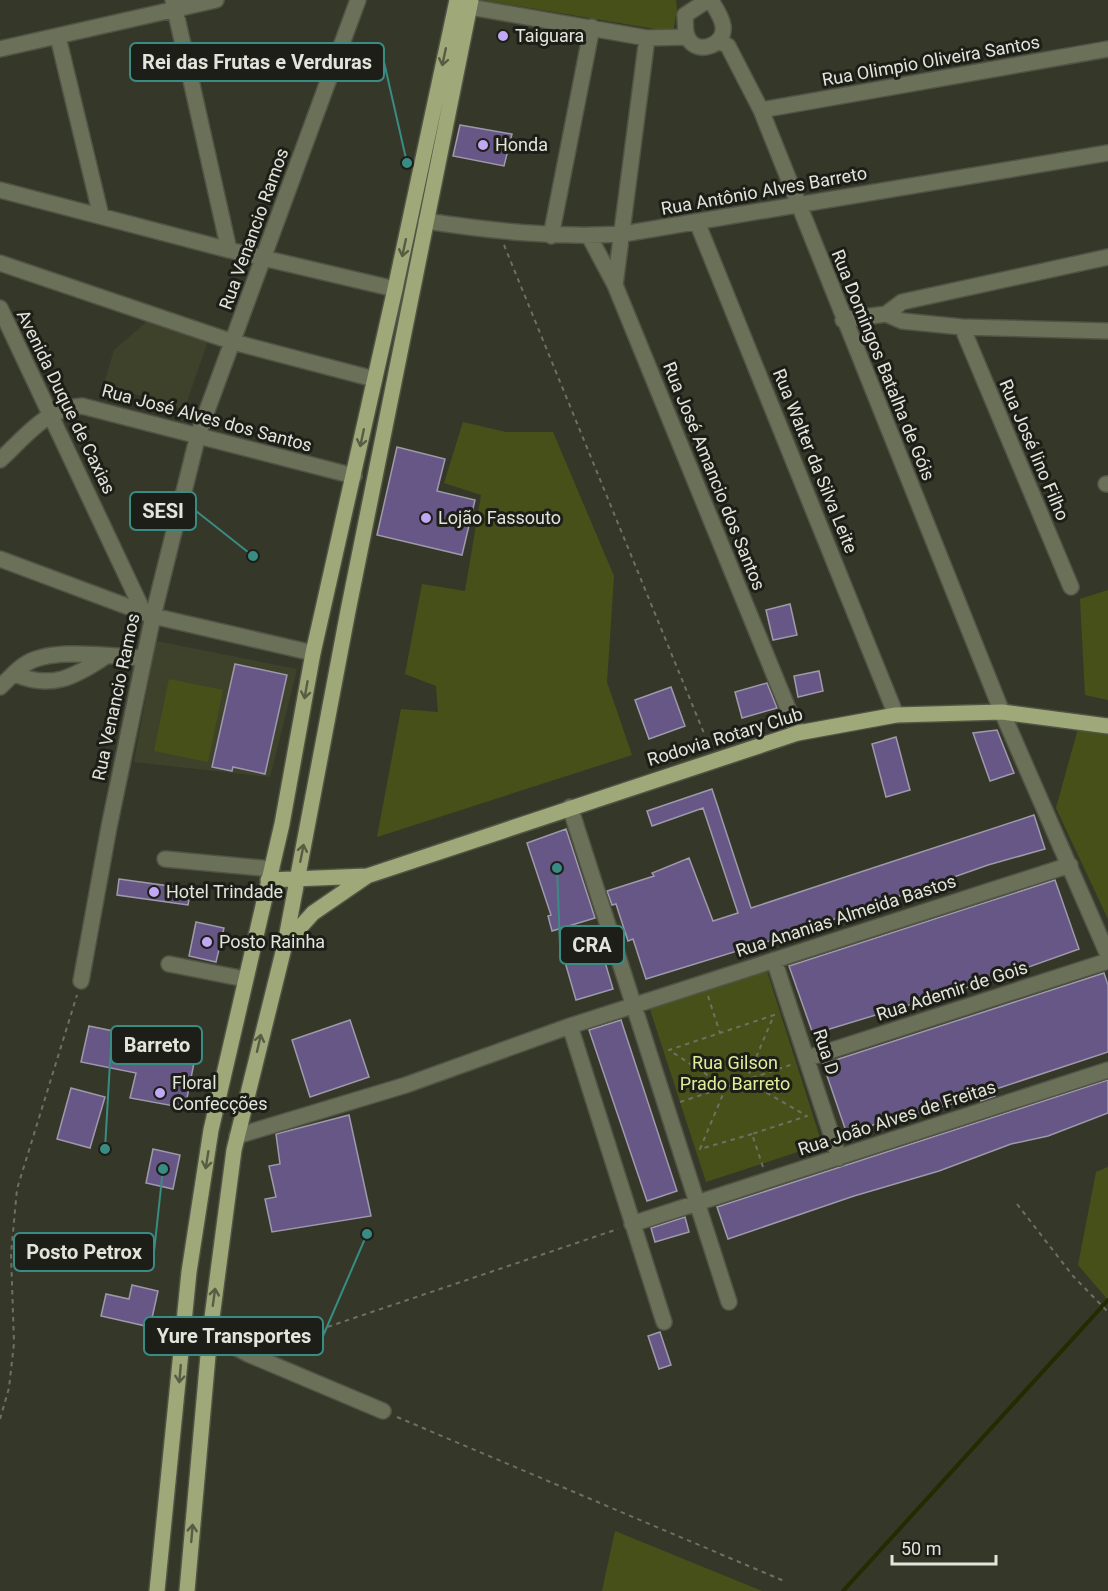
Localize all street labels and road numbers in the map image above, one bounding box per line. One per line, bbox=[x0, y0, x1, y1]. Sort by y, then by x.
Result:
street label: Rua Olimpio Oliveira Santos bbox=[820, 31, 1041, 90]
street label: Rua Venancio Ramos bbox=[215, 145, 293, 312]
street label: Rua Antônio Alves Barreto bbox=[659, 162, 868, 219]
street label: Rua Domingos Batalha de Góis bbox=[827, 246, 939, 483]
street label: Avenida Duque de Caxias bbox=[13, 306, 120, 497]
street label: Rua José Amancio dos Santos bbox=[659, 359, 770, 593]
street label: Rua Walter da Silva Leite bbox=[769, 366, 862, 556]
street label: Rua José lino Filho bbox=[995, 376, 1074, 523]
street label: Rua José Alves dos Santos bbox=[100, 379, 314, 456]
street label: Rua Venancio Ramos bbox=[88, 611, 143, 782]
street label: Rodovia Rotary Club bbox=[645, 703, 805, 770]
street label: Rua Ananias Almeida Bastos bbox=[733, 870, 959, 961]
street label: Rua Ademir de Gois bbox=[874, 956, 1030, 1025]
street label: Rua D bbox=[809, 1026, 844, 1077]
street label: Rua João Alves de Freitas bbox=[795, 1076, 998, 1159]

